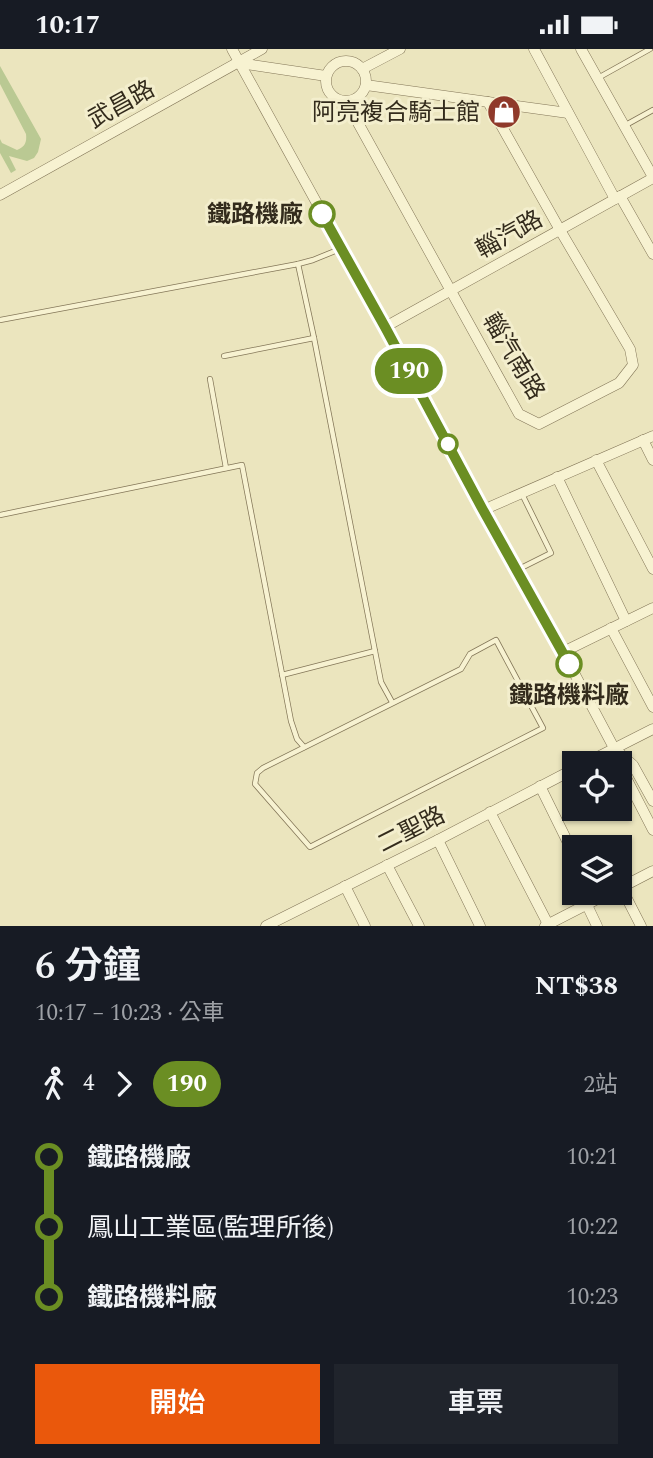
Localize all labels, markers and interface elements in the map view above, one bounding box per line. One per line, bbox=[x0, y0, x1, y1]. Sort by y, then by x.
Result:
text: 10:17 bbox=[35, 5, 100, 45]
street label: 武昌路 bbox=[81, 72, 162, 138]
shop icon: 阿亮複合騎士館 bbox=[485, 93, 523, 131]
place label: 阿亮複合騎士館 bbox=[312, 95, 480, 131]
place label: 鐵路機廠 bbox=[207, 197, 303, 233]
marker: 鐵路機廠 bbox=[309, 201, 335, 227]
street label: 輜汽路 bbox=[469, 202, 550, 268]
street label: 輜汽南路 bbox=[473, 306, 553, 407]
line badge: 190 bbox=[369, 348, 449, 394]
text: 190 bbox=[389, 353, 429, 389]
unlabelled marker bbox=[438, 434, 458, 454]
marker: 鐵路機料廠 bbox=[556, 651, 582, 677]
place label: 鐵路機料廠 bbox=[509, 678, 629, 714]
map controls bbox=[562, 751, 632, 905]
button: locate bbox=[562, 751, 632, 821]
street label: 二聖路 bbox=[371, 798, 452, 862]
button: layers bbox=[562, 835, 632, 905]
text: 6 分鐘 bbox=[35, 938, 141, 996]
text: NT$38 bbox=[535, 966, 618, 1006]
text: 10:17 – 10:23 · 公車 bbox=[35, 996, 225, 1031]
icon: walk bbox=[35, 1065, 73, 1103]
icon: forward bbox=[105, 1065, 143, 1103]
text: 4 bbox=[83, 1066, 95, 1101]
text: 190 bbox=[167, 1066, 207, 1102]
text: 2站 bbox=[584, 1068, 618, 1103]
text: 鐵路機廠 bbox=[87, 1138, 191, 1178]
text: 10:21 bbox=[566, 1140, 618, 1175]
text: 鳳山工業區(監理所後) bbox=[87, 1208, 334, 1248]
text: 10:22 bbox=[566, 1210, 618, 1245]
text: 鐵路機料廠 bbox=[87, 1278, 217, 1318]
text: 10:23 bbox=[566, 1280, 618, 1315]
button: 開始 bbox=[35, 1364, 320, 1444]
button: 車票 bbox=[334, 1364, 618, 1444]

